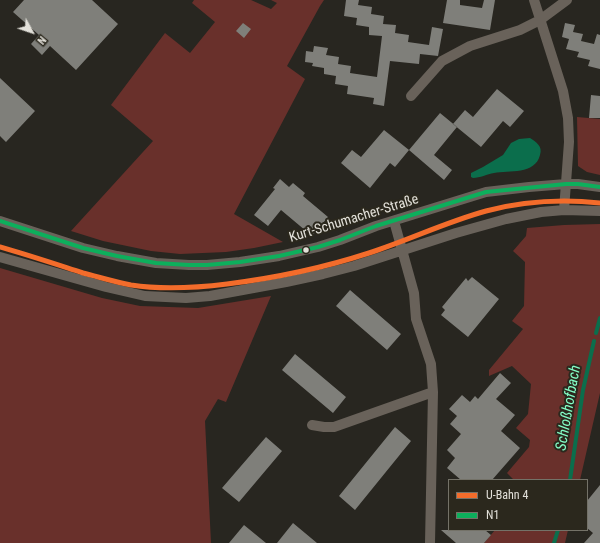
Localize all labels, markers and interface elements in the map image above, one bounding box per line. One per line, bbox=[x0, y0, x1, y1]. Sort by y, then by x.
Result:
north arrow bbox=[12, 12, 52, 52]
text: N bbox=[34, 33, 49, 47]
street label: Kurt-Schumacher-Straße bbox=[287, 191, 421, 247]
unlabelled marker bbox=[301, 245, 311, 255]
water label: Schloßhofbach bbox=[553, 364, 585, 452]
legend bbox=[448, 479, 588, 531]
text: U-Bahn 4 bbox=[486, 488, 528, 502]
text: N1 bbox=[486, 508, 499, 522]

